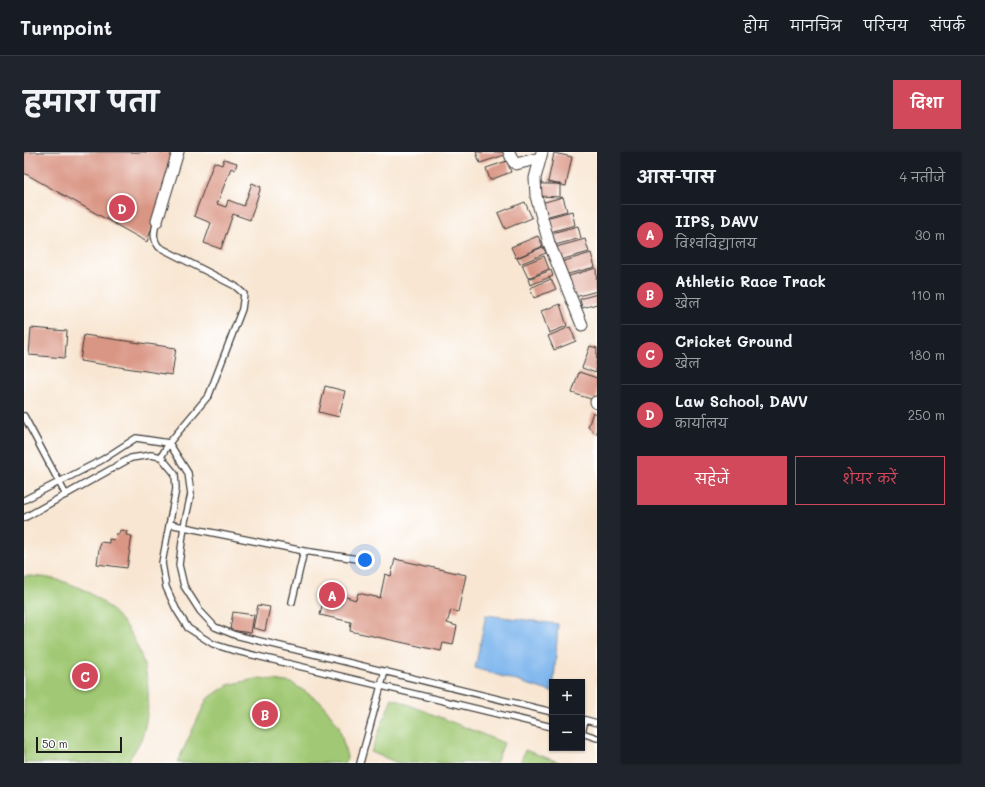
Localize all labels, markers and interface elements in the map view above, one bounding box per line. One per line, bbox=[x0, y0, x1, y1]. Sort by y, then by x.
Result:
text: Turnpoint bbox=[20, 15, 112, 40]
text: होम bbox=[744, 16, 768, 35]
text: मानचित्र bbox=[790, 16, 842, 35]
text: परिचय bbox=[864, 16, 908, 35]
text: संपर्क bbox=[930, 16, 965, 35]
button: दिशा bbox=[893, 80, 961, 129]
text: हमारा पता bbox=[24, 83, 159, 119]
text: आस-पास bbox=[637, 165, 715, 187]
text: 4 नतीजे bbox=[899, 168, 945, 185]
pin: D bbox=[109, 193, 135, 223]
text: IIPS, DAVV bbox=[675, 211, 759, 231]
text: A bbox=[645, 226, 655, 243]
text: 30 m bbox=[915, 226, 945, 243]
text: विश्वविद्यालय bbox=[675, 234, 757, 251]
text: Athletic Race Track bbox=[675, 271, 826, 291]
text: B bbox=[646, 286, 654, 303]
text: 110 m bbox=[911, 286, 945, 303]
text: खेल bbox=[675, 294, 700, 311]
text: Cricket Ground bbox=[675, 331, 792, 351]
text: C bbox=[645, 346, 655, 363]
text: 180 m bbox=[909, 346, 945, 363]
text: खेल bbox=[675, 354, 700, 371]
text: Law School, DAVV bbox=[675, 391, 808, 411]
text: D bbox=[645, 406, 655, 423]
text: 250 m bbox=[908, 406, 945, 423]
text: कार्यालय bbox=[675, 414, 728, 431]
button: सहेजें bbox=[637, 456, 787, 505]
button: शेयर करें bbox=[795, 456, 945, 505]
your location bbox=[355, 550, 375, 570]
pin: A bbox=[319, 580, 345, 610]
pin: C bbox=[72, 661, 98, 691]
map controls bbox=[549, 679, 585, 751]
button: + bbox=[549, 679, 585, 715]
pin: B bbox=[252, 699, 278, 729]
button: − bbox=[549, 715, 585, 751]
scale bar bbox=[36, 735, 122, 754]
text: 50 m bbox=[42, 736, 68, 751]

